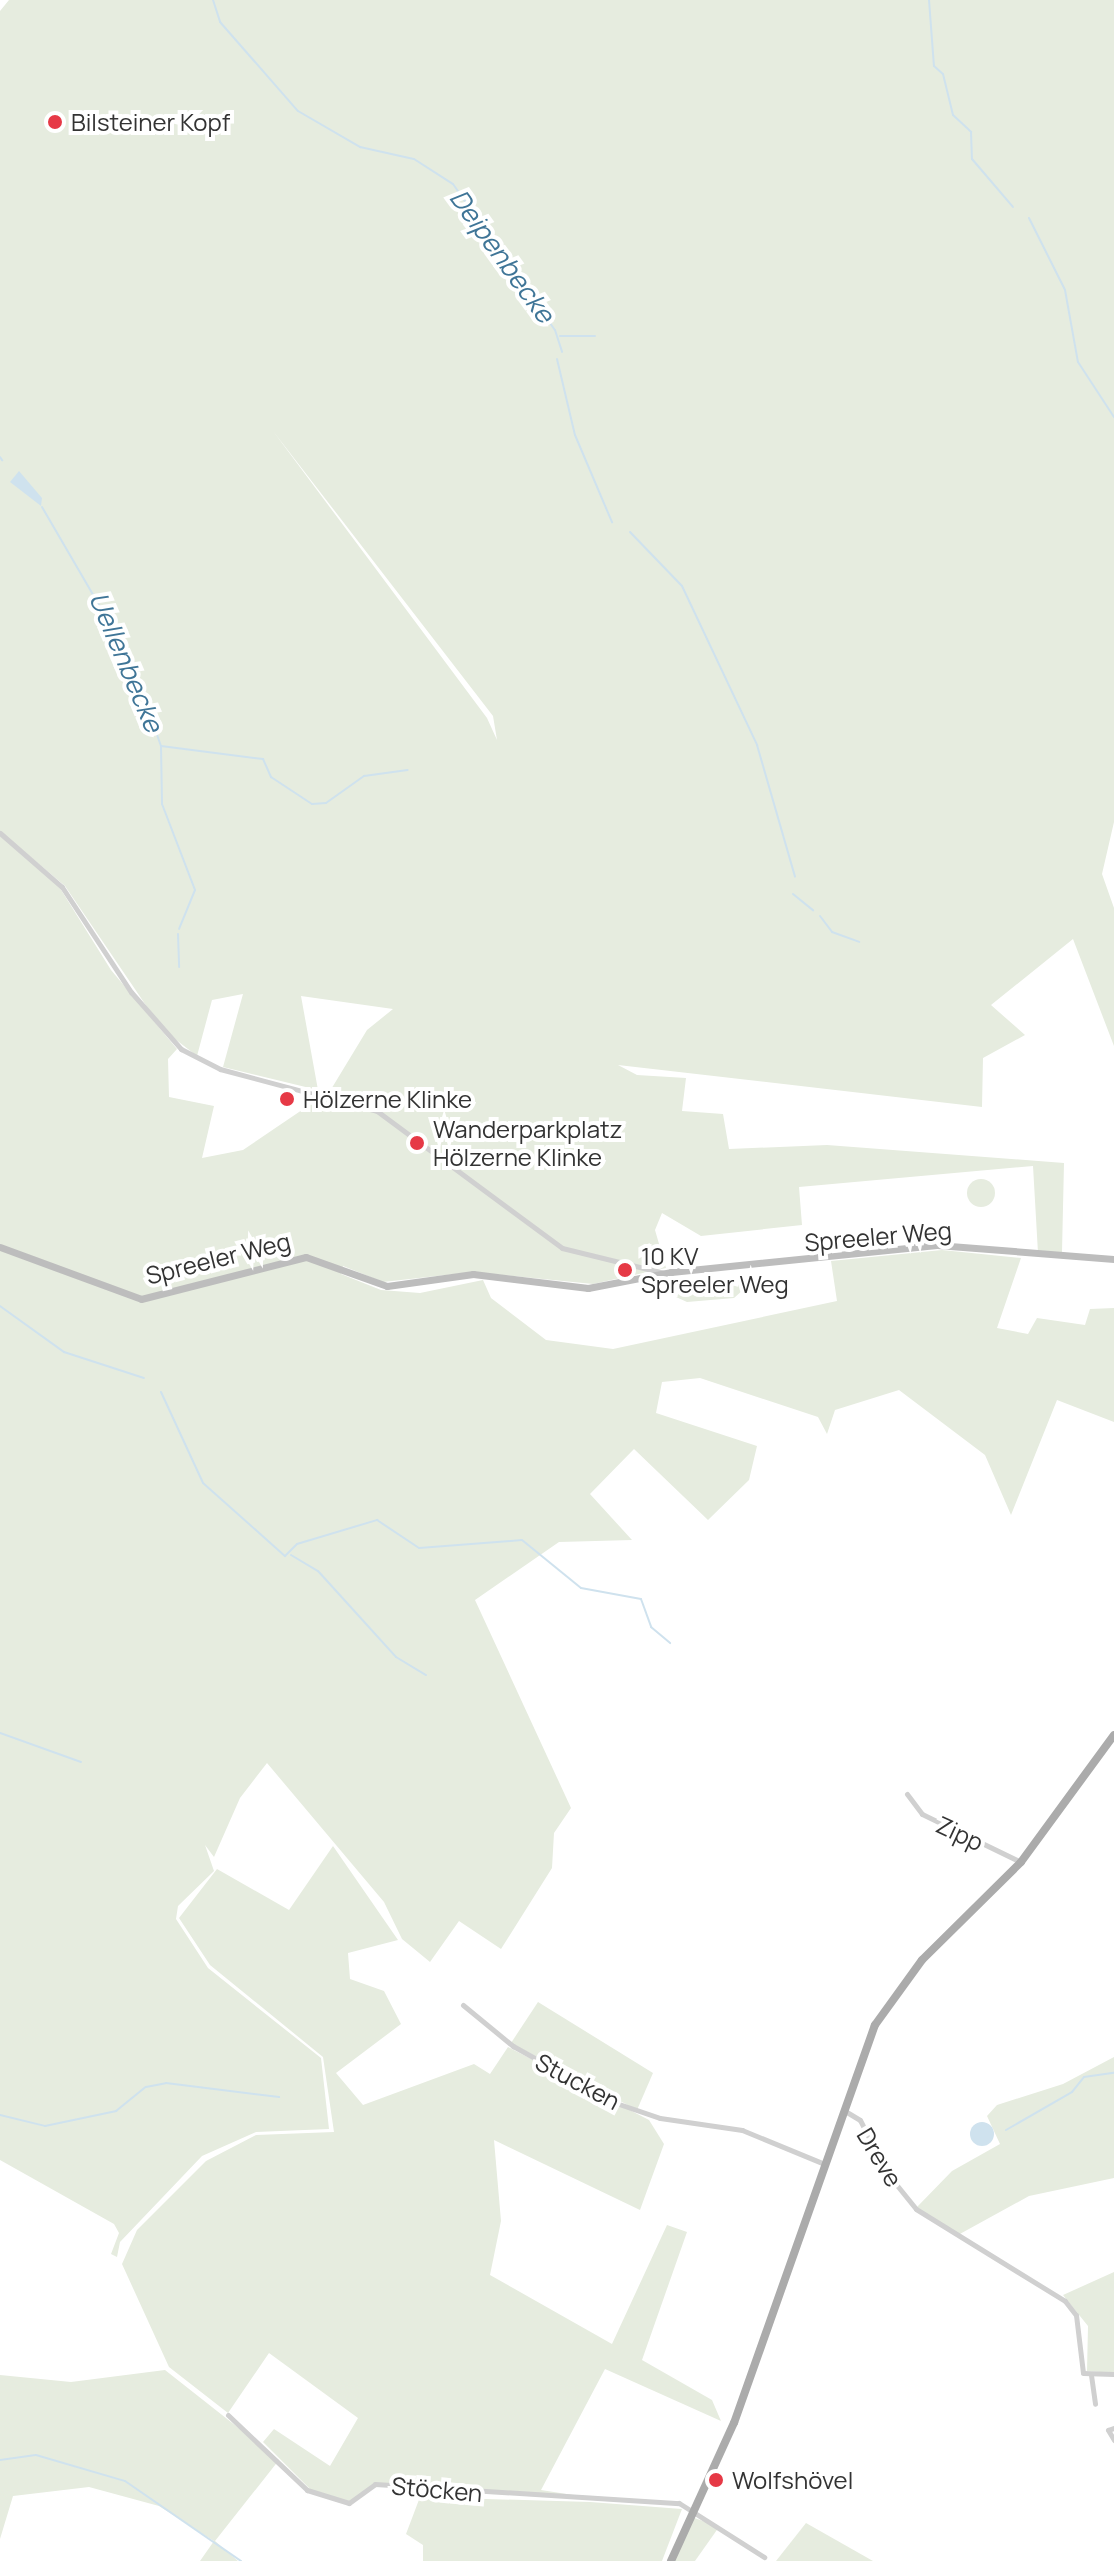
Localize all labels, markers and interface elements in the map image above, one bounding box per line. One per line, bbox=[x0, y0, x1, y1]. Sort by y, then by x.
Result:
place label: Bilsteiner Kopf bbox=[71, 108, 230, 136]
marker: Bilsteiner Kopf bbox=[46, 113, 64, 131]
water label: Deipenbecke bbox=[443, 183, 561, 329]
water label: Uellenbecke bbox=[83, 587, 169, 737]
place label: Hölzerne Klinke bbox=[303, 1085, 472, 1113]
marker: Hölzerne Klinke bbox=[278, 1090, 296, 1108]
place label: Wanderparkplatz Hölzerne Klinke bbox=[433, 1115, 622, 1171]
marker: Wanderparkplatz Hölzerne Klinke bbox=[408, 1134, 426, 1152]
street label: Spreeler Weg bbox=[803, 1215, 953, 1257]
street label: Spreeler Weg bbox=[143, 1226, 293, 1290]
place label: 10 KV Spreeler Weg bbox=[641, 1242, 789, 1298]
marker: 10 KV Spreeler Weg bbox=[616, 1261, 634, 1279]
street label: Zipp bbox=[932, 1810, 988, 1856]
street label: Stucken bbox=[531, 2047, 625, 2115]
street label: Dreve bbox=[851, 2122, 909, 2192]
place label: Wolfshövel bbox=[732, 2466, 853, 2494]
street label: Stöcken bbox=[390, 2471, 484, 2507]
marker: Wolfshövel bbox=[707, 2471, 725, 2489]

